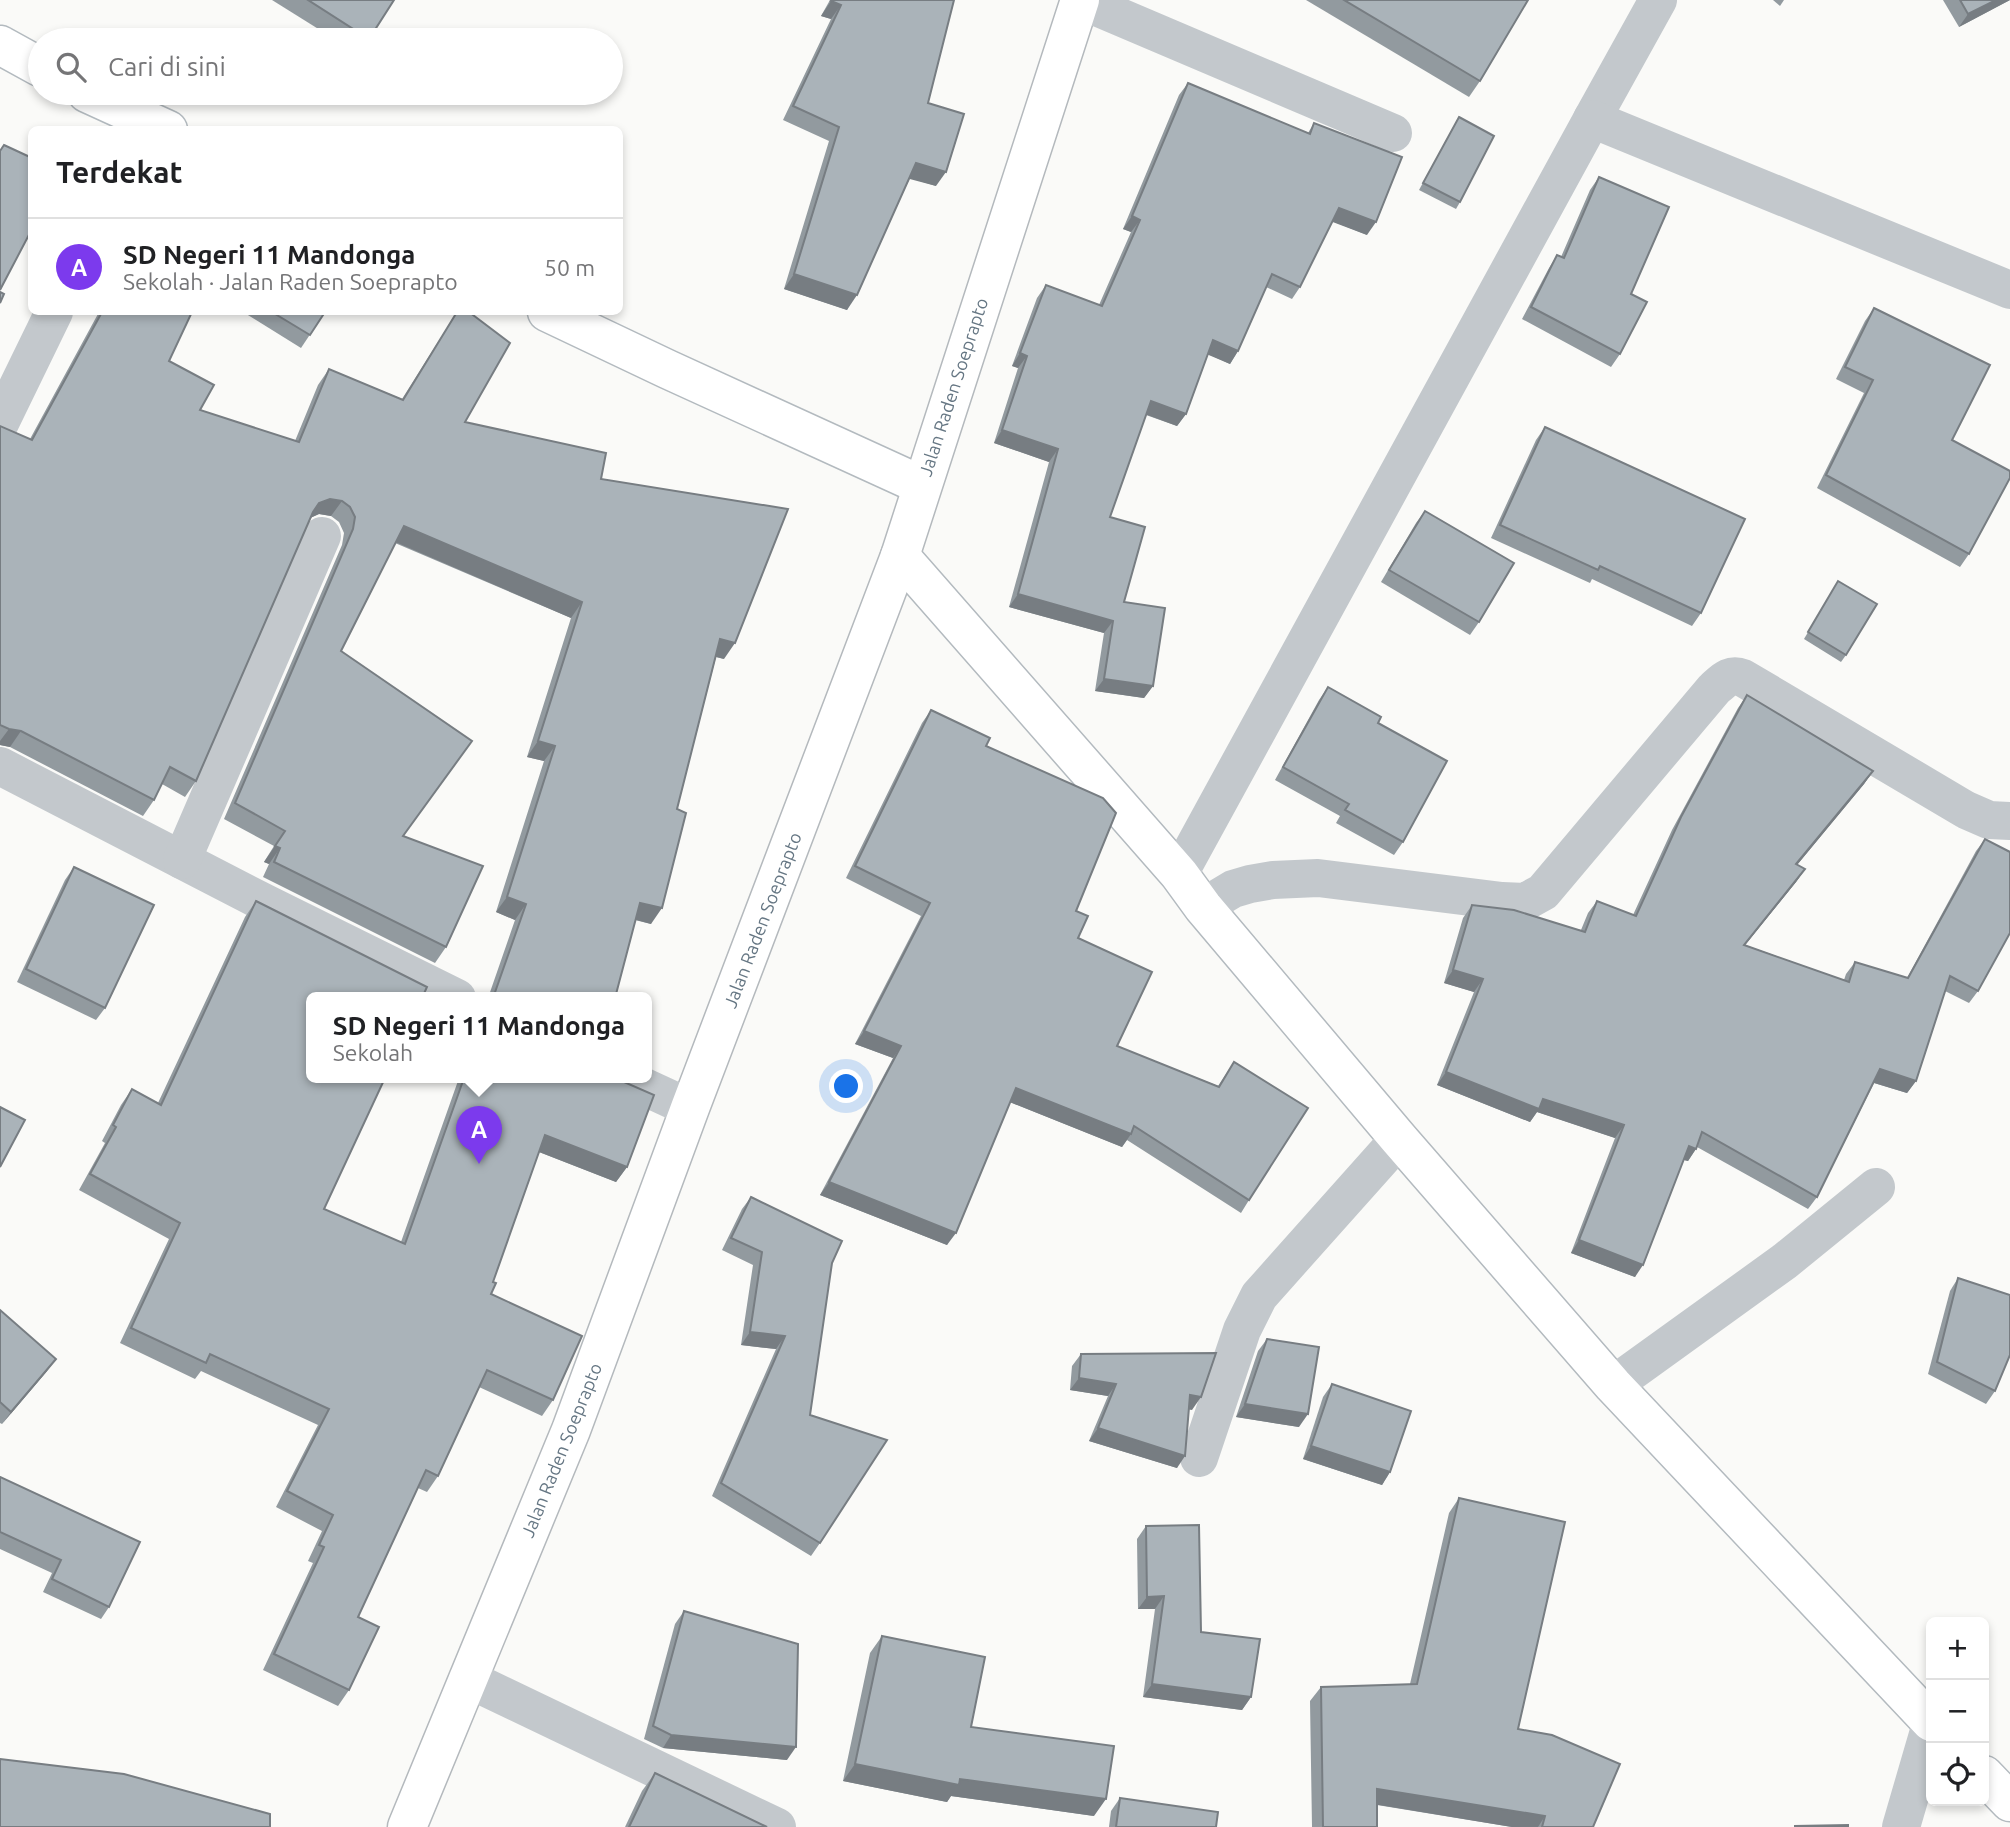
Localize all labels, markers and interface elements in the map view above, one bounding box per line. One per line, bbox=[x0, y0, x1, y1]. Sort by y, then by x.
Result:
search box bbox=[28, 28, 623, 105]
icon: search bbox=[52, 48, 90, 86]
text: Cari di sini bbox=[108, 52, 226, 81]
text: Terdekat bbox=[56, 155, 182, 189]
text: SD Negeri 11 Mandonga bbox=[123, 240, 415, 269]
text: A bbox=[71, 255, 87, 280]
text: 50 m bbox=[544, 255, 595, 280]
text: Sekolah · Jalan Raden Soeprapto bbox=[123, 269, 458, 294]
street label: Jalan Raden Soeprapto bbox=[915, 295, 991, 479]
street label: Jalan Raden Soeprapto bbox=[719, 829, 805, 1011]
popup bbox=[306, 992, 652, 1083]
text: SD Negeri 11 Mandonga bbox=[333, 1011, 625, 1040]
text: Sekolah bbox=[333, 1040, 413, 1065]
your location bbox=[829, 1069, 863, 1103]
pin: A bbox=[456, 1106, 502, 1164]
street label: Jalan Raden Soeprapto bbox=[517, 1360, 605, 1540]
map controls bbox=[1926, 1617, 1989, 1806]
button: + bbox=[1926, 1617, 1989, 1680]
button: − bbox=[1926, 1680, 1989, 1743]
button: locate bbox=[1926, 1743, 1989, 1806]

